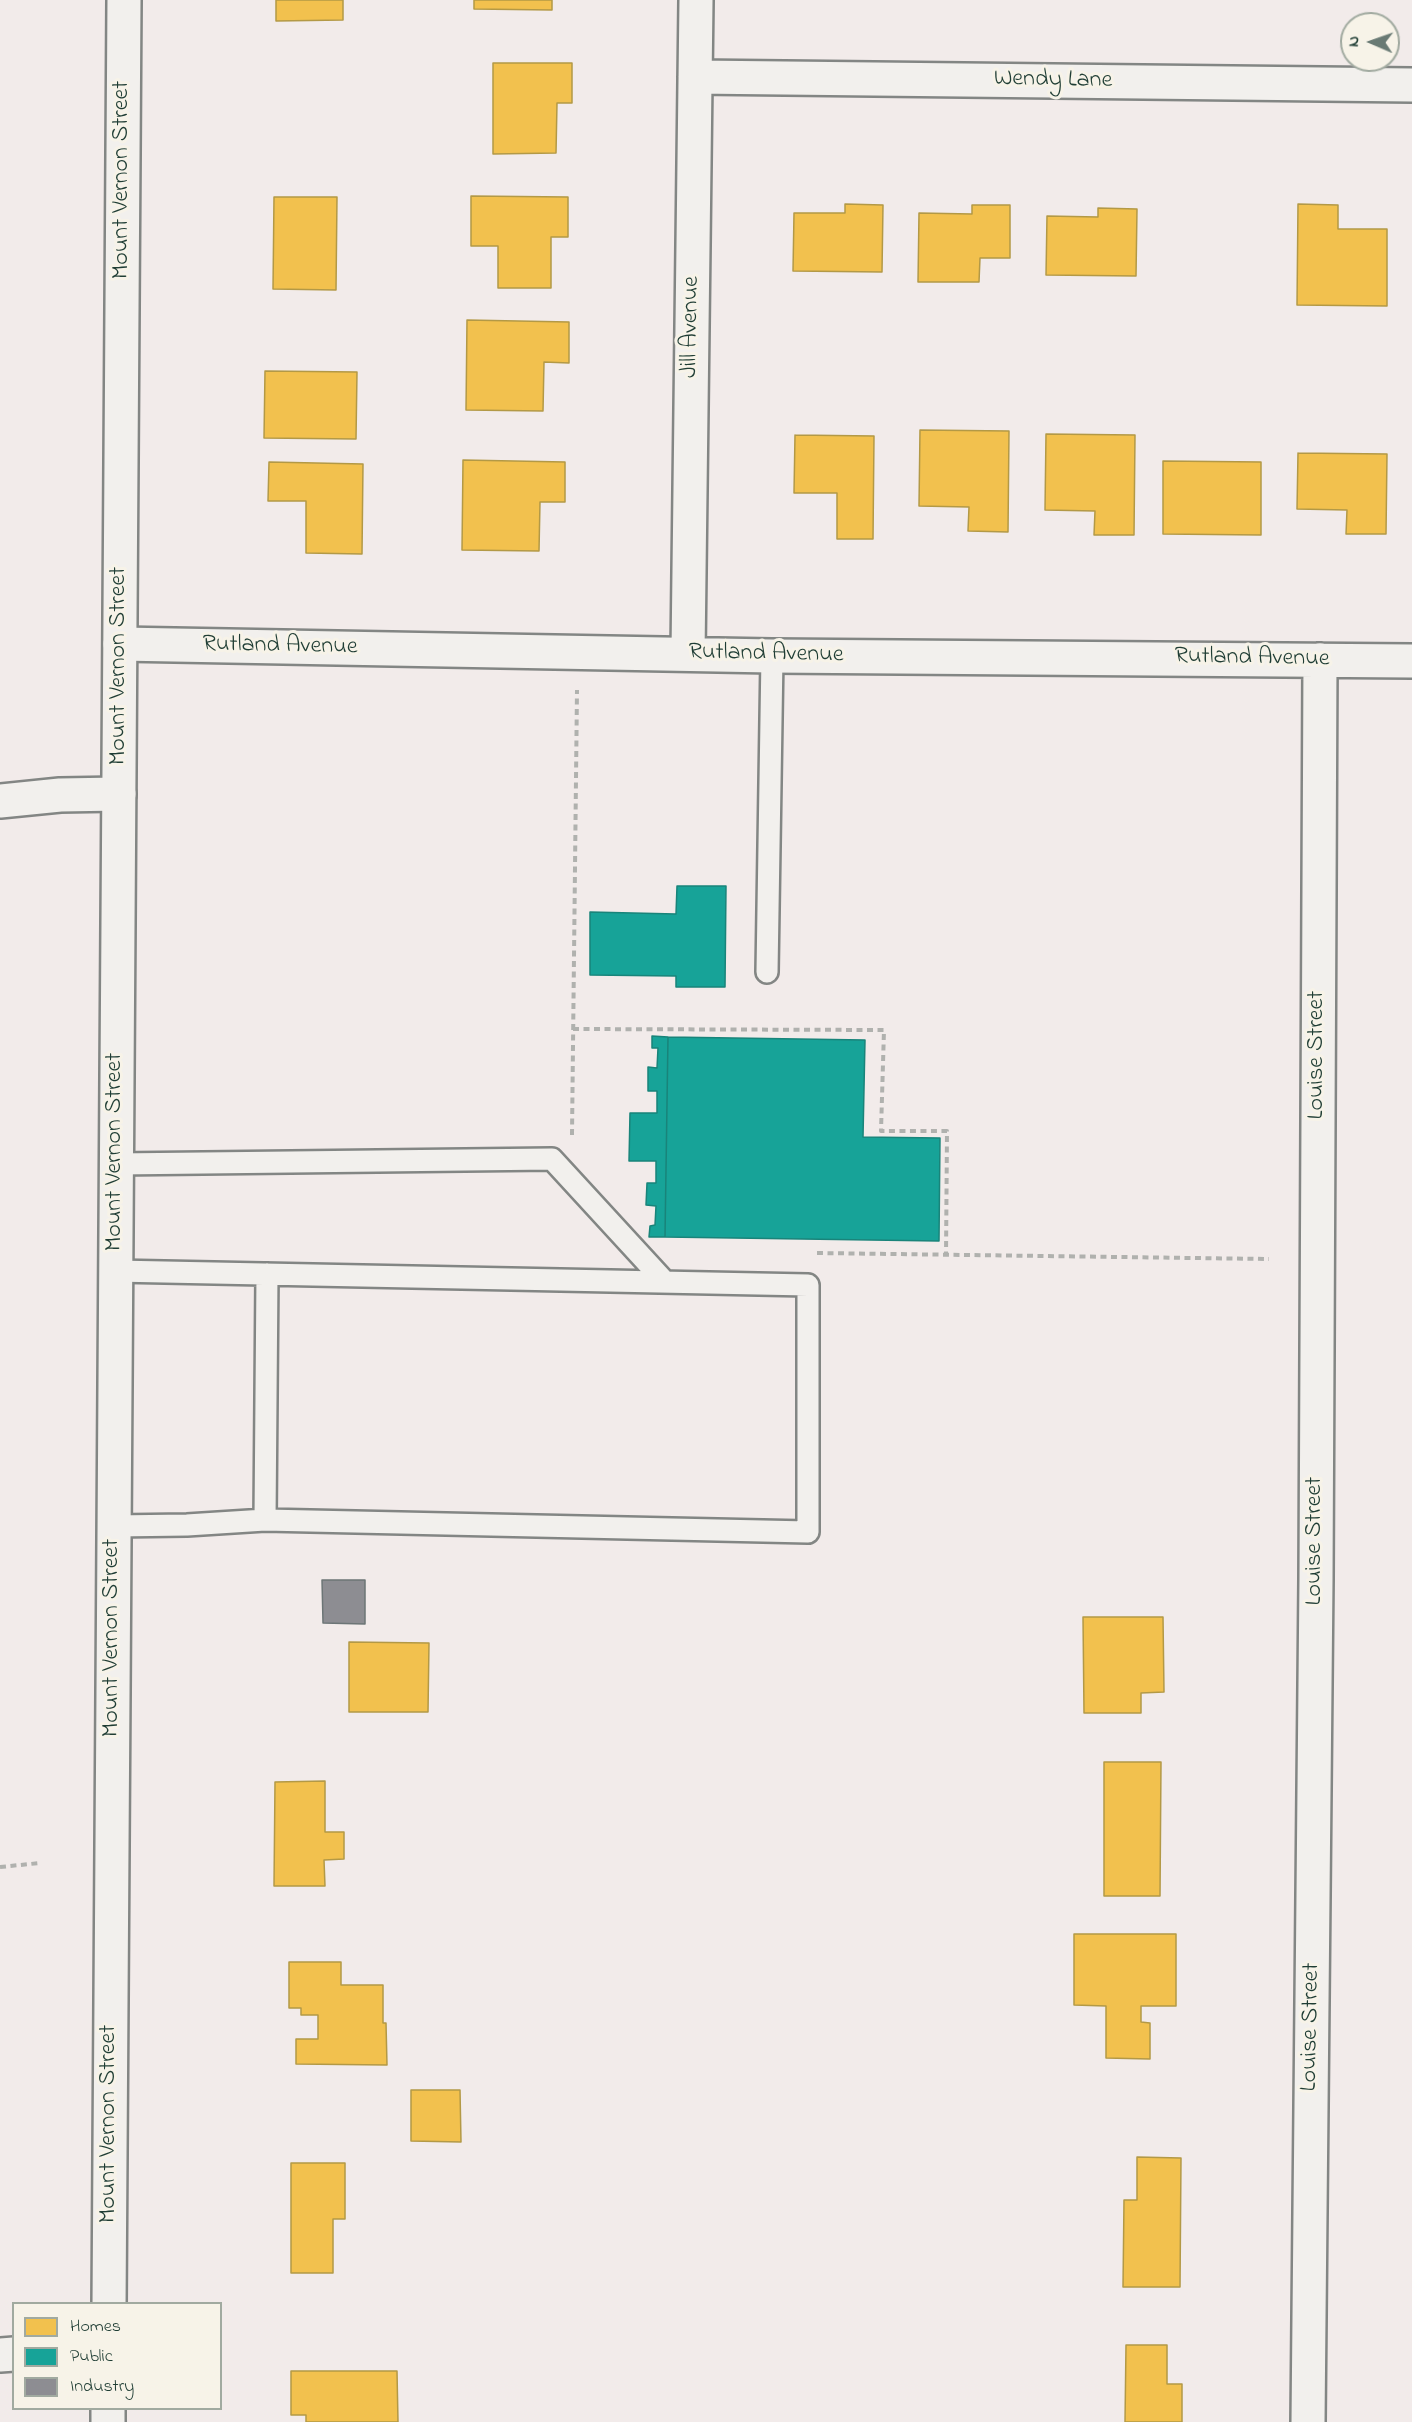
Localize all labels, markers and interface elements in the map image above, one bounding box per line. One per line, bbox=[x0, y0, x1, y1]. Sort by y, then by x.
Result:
north arrow bbox=[1340, 12, 1400, 72]
text: N bbox=[1342, 36, 1366, 47]
street label: Wendy Lane bbox=[994, 66, 1112, 96]
street label: Mount Vernon Street bbox=[109, 81, 137, 279]
street label: Jill Avenue bbox=[677, 276, 707, 378]
street label: Mount Vernon Street bbox=[106, 567, 134, 765]
street label: Rutland Avenue bbox=[202, 631, 358, 663]
street label: Rutland Avenue bbox=[688, 639, 844, 671]
street label: Rutland Avenue bbox=[1174, 643, 1330, 675]
street label: Louise Street bbox=[1304, 991, 1332, 1119]
street label: Mount Vernon Street bbox=[102, 1053, 130, 1251]
street label: Louise Street bbox=[1302, 1477, 1330, 1605]
street label: Mount Vernon Street bbox=[99, 1539, 127, 1737]
street label: Louise Street bbox=[1296, 1962, 1328, 2092]
street label: Mount Vernon Street bbox=[96, 2025, 124, 2223]
legend bbox=[12, 2302, 222, 2410]
text: Homes bbox=[70, 2314, 121, 2340]
text: Public bbox=[70, 2344, 113, 2370]
text: Industry bbox=[70, 2374, 134, 2400]

